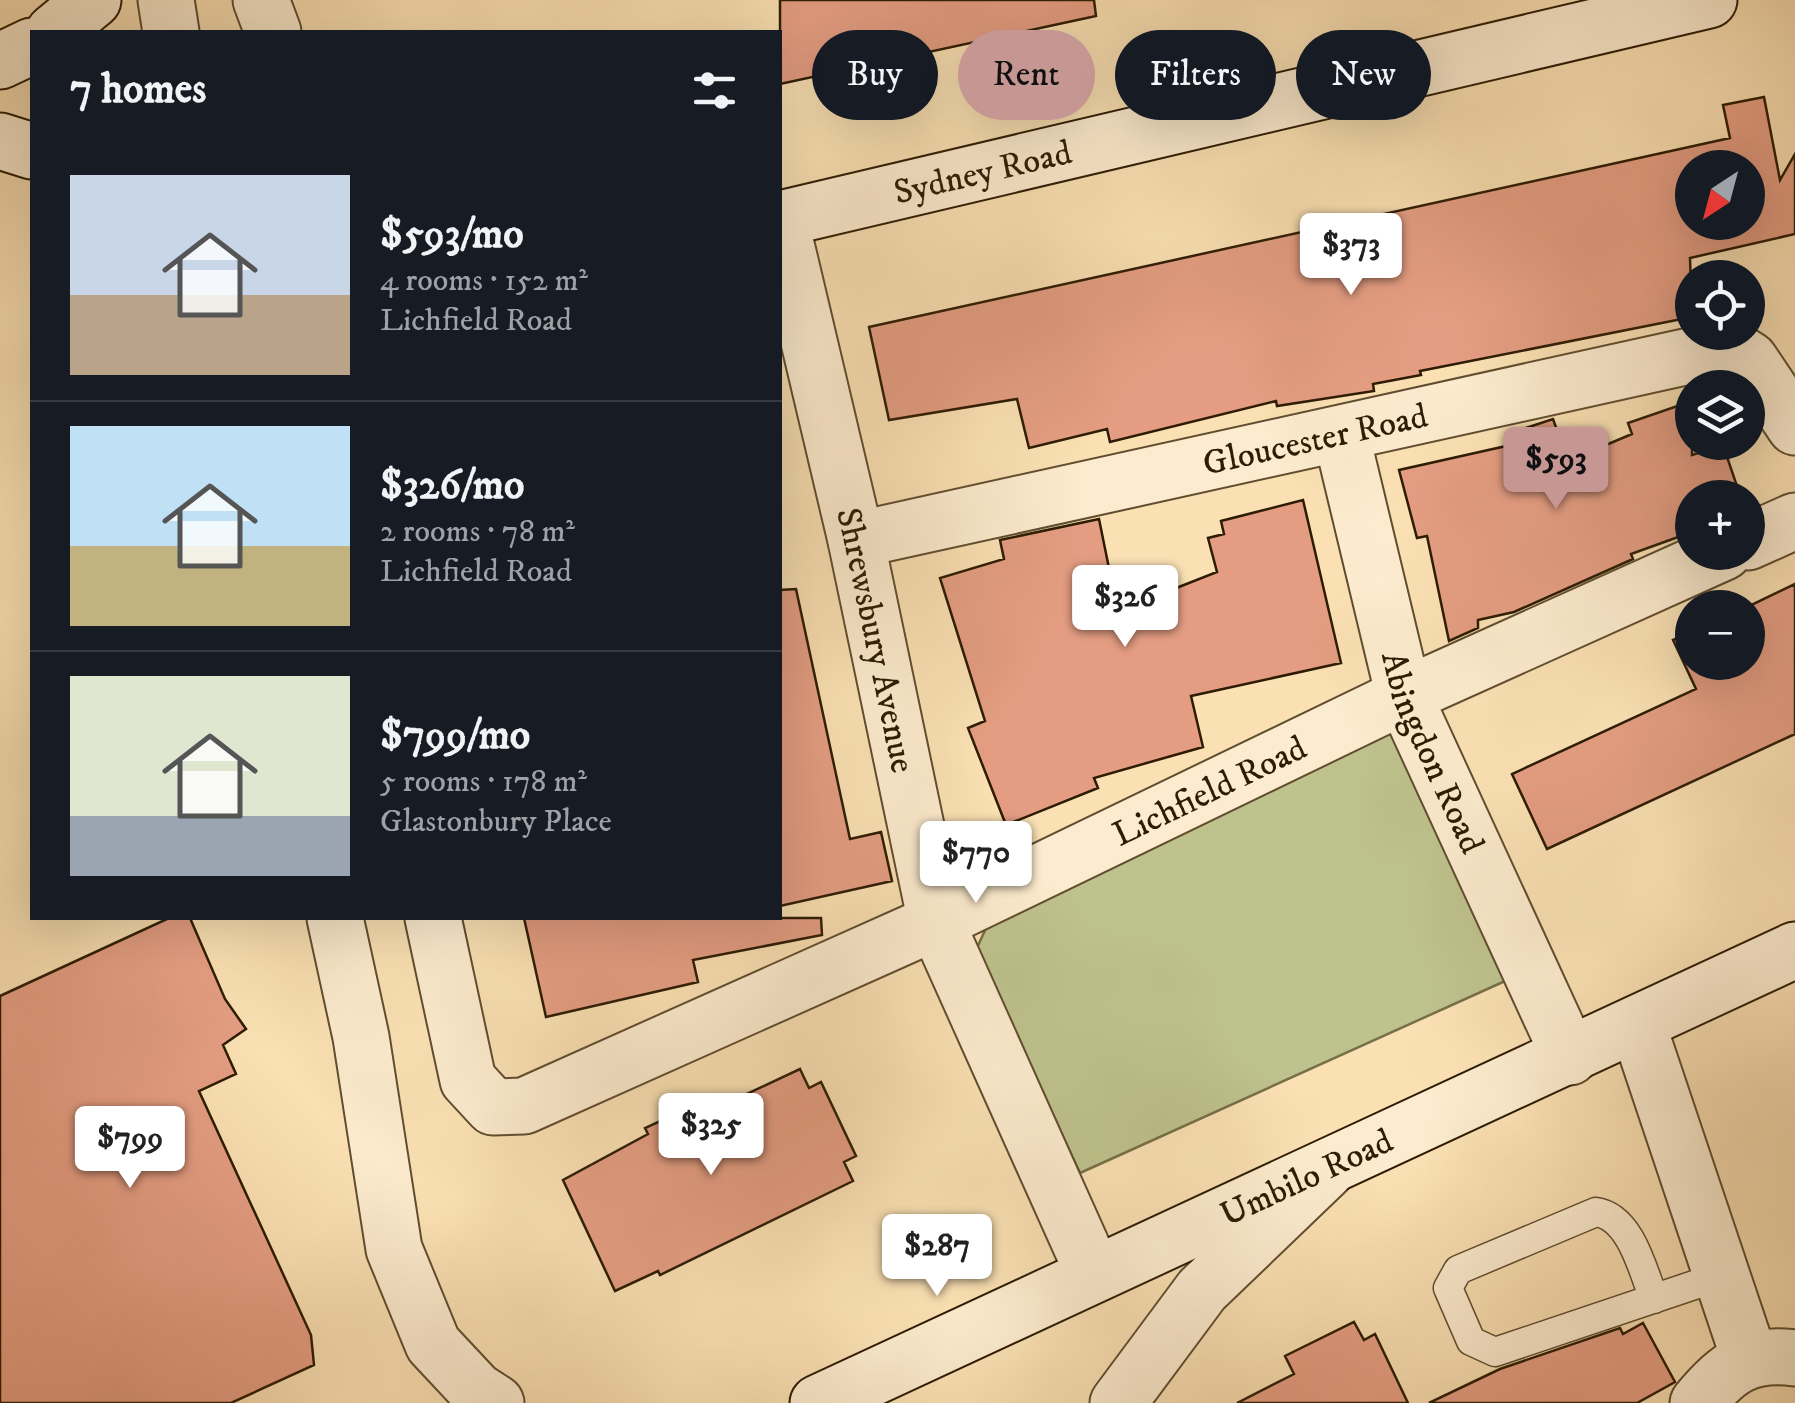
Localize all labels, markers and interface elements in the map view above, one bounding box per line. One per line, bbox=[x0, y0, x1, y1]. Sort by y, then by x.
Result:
chip: Buy bbox=[812, 30, 938, 120]
chip: Rent bbox=[958, 30, 1095, 120]
chip: Filters bbox=[1115, 30, 1276, 120]
chip: New bbox=[1296, 30, 1431, 120]
icon: filters bbox=[687, 63, 742, 118]
text: 7 homes bbox=[70, 64, 206, 116]
street label: Sydney Road bbox=[890, 131, 1077, 215]
north arrow bbox=[1675, 150, 1765, 240]
map controls bbox=[1675, 150, 1765, 680]
text: $593/mo bbox=[380, 209, 524, 261]
pin: $373 bbox=[1292, 213, 1410, 298]
icon: home bbox=[150, 215, 270, 335]
text: $373 bbox=[1322, 225, 1380, 265]
button: locate bbox=[1675, 260, 1765, 350]
text: 4 rooms · 152 m² bbox=[380, 261, 588, 301]
text: Lichfield Road bbox=[380, 301, 572, 341]
button: layers bbox=[1675, 370, 1765, 460]
street label: Gloucester Road bbox=[1199, 394, 1432, 487]
pin: $593 bbox=[1497, 427, 1615, 512]
text: $593 bbox=[1525, 439, 1587, 479]
text: $326/mo bbox=[380, 460, 524, 512]
icon: home bbox=[150, 466, 270, 586]
button: + bbox=[1675, 480, 1765, 570]
street label: Shrewsbury Avenue bbox=[825, 504, 924, 777]
text: 2 rooms · 78 m² bbox=[380, 512, 575, 552]
text: Lichfield Road bbox=[380, 552, 572, 592]
pin: $326 bbox=[1066, 565, 1184, 650]
text: $326 bbox=[1094, 577, 1156, 617]
button: − bbox=[1675, 590, 1765, 680]
street label: Abingdon Road bbox=[1370, 647, 1494, 861]
text: $799/mo bbox=[380, 710, 530, 762]
icon: home bbox=[150, 716, 270, 836]
street label: Lichfield Road bbox=[1106, 726, 1315, 857]
text: 5 rooms · 178 m² bbox=[380, 762, 587, 802]
text: Glastonbury Place bbox=[380, 802, 612, 842]
pin: $770 bbox=[917, 821, 1035, 906]
text: $770 bbox=[942, 833, 1010, 873]
pin: $325 bbox=[652, 1093, 770, 1178]
text: $325 bbox=[681, 1105, 741, 1145]
pin: $799 bbox=[71, 1106, 189, 1191]
text: $799 bbox=[97, 1118, 163, 1158]
street label: Umbilo Road bbox=[1214, 1119, 1401, 1237]
pin: $287 bbox=[878, 1214, 996, 1299]
text: $287 bbox=[904, 1226, 970, 1266]

